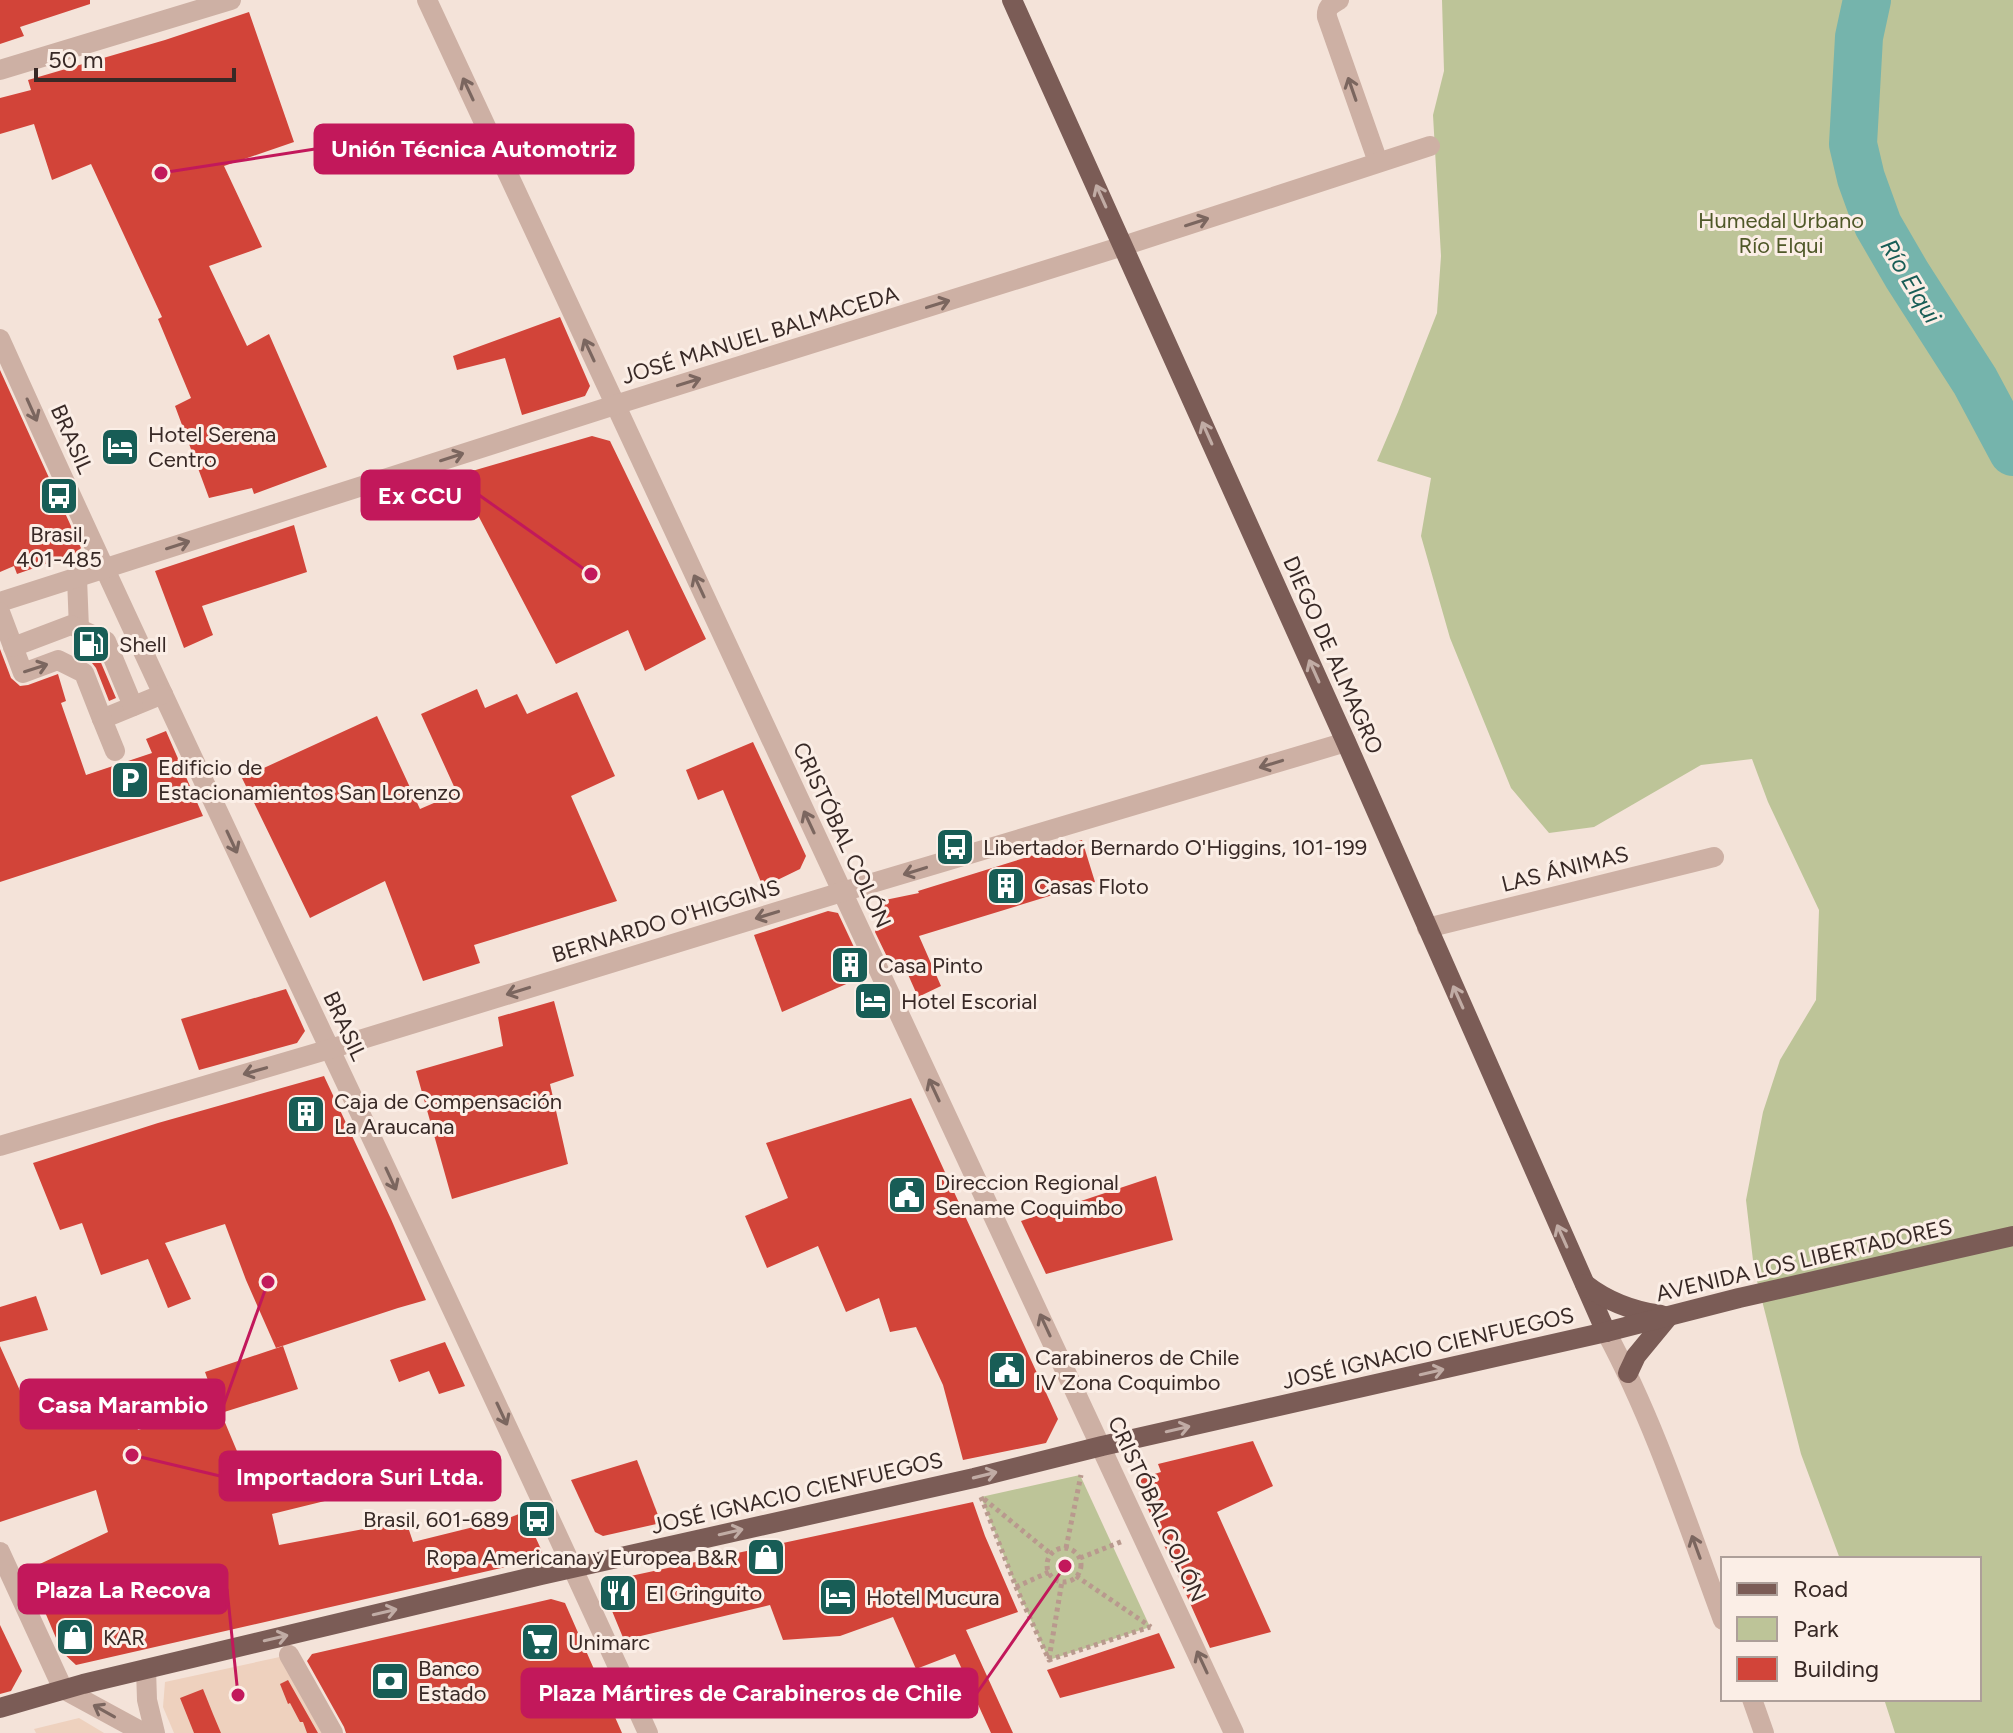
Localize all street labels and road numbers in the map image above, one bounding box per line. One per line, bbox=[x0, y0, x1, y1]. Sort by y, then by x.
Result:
street label: JOSÉ MANUEL BALMACEDA bbox=[618, 280, 902, 390]
street label: BRASIL bbox=[45, 400, 99, 478]
street label: DIEGO DE ALMAGRO bbox=[1277, 552, 1389, 758]
street label: CRISTÓBAL COLÓN bbox=[787, 738, 897, 932]
street label: LAS ÁNIMAS bbox=[1499, 840, 1631, 898]
street label: BERNARDO O'HIGGINS bbox=[549, 873, 783, 969]
street label: BRASIL bbox=[317, 987, 373, 1065]
street label: AVENIDA LOS LIBERTADORES bbox=[1653, 1213, 1955, 1307]
street label: JOSÉ IGNACIO CIENFUEGOS bbox=[1280, 1301, 1576, 1395]
street label: CRISTÓBAL COLÓN bbox=[1102, 1412, 1212, 1606]
street label: JOSÉ IGNACIO CIENFUEGOS bbox=[649, 1446, 945, 1540]

